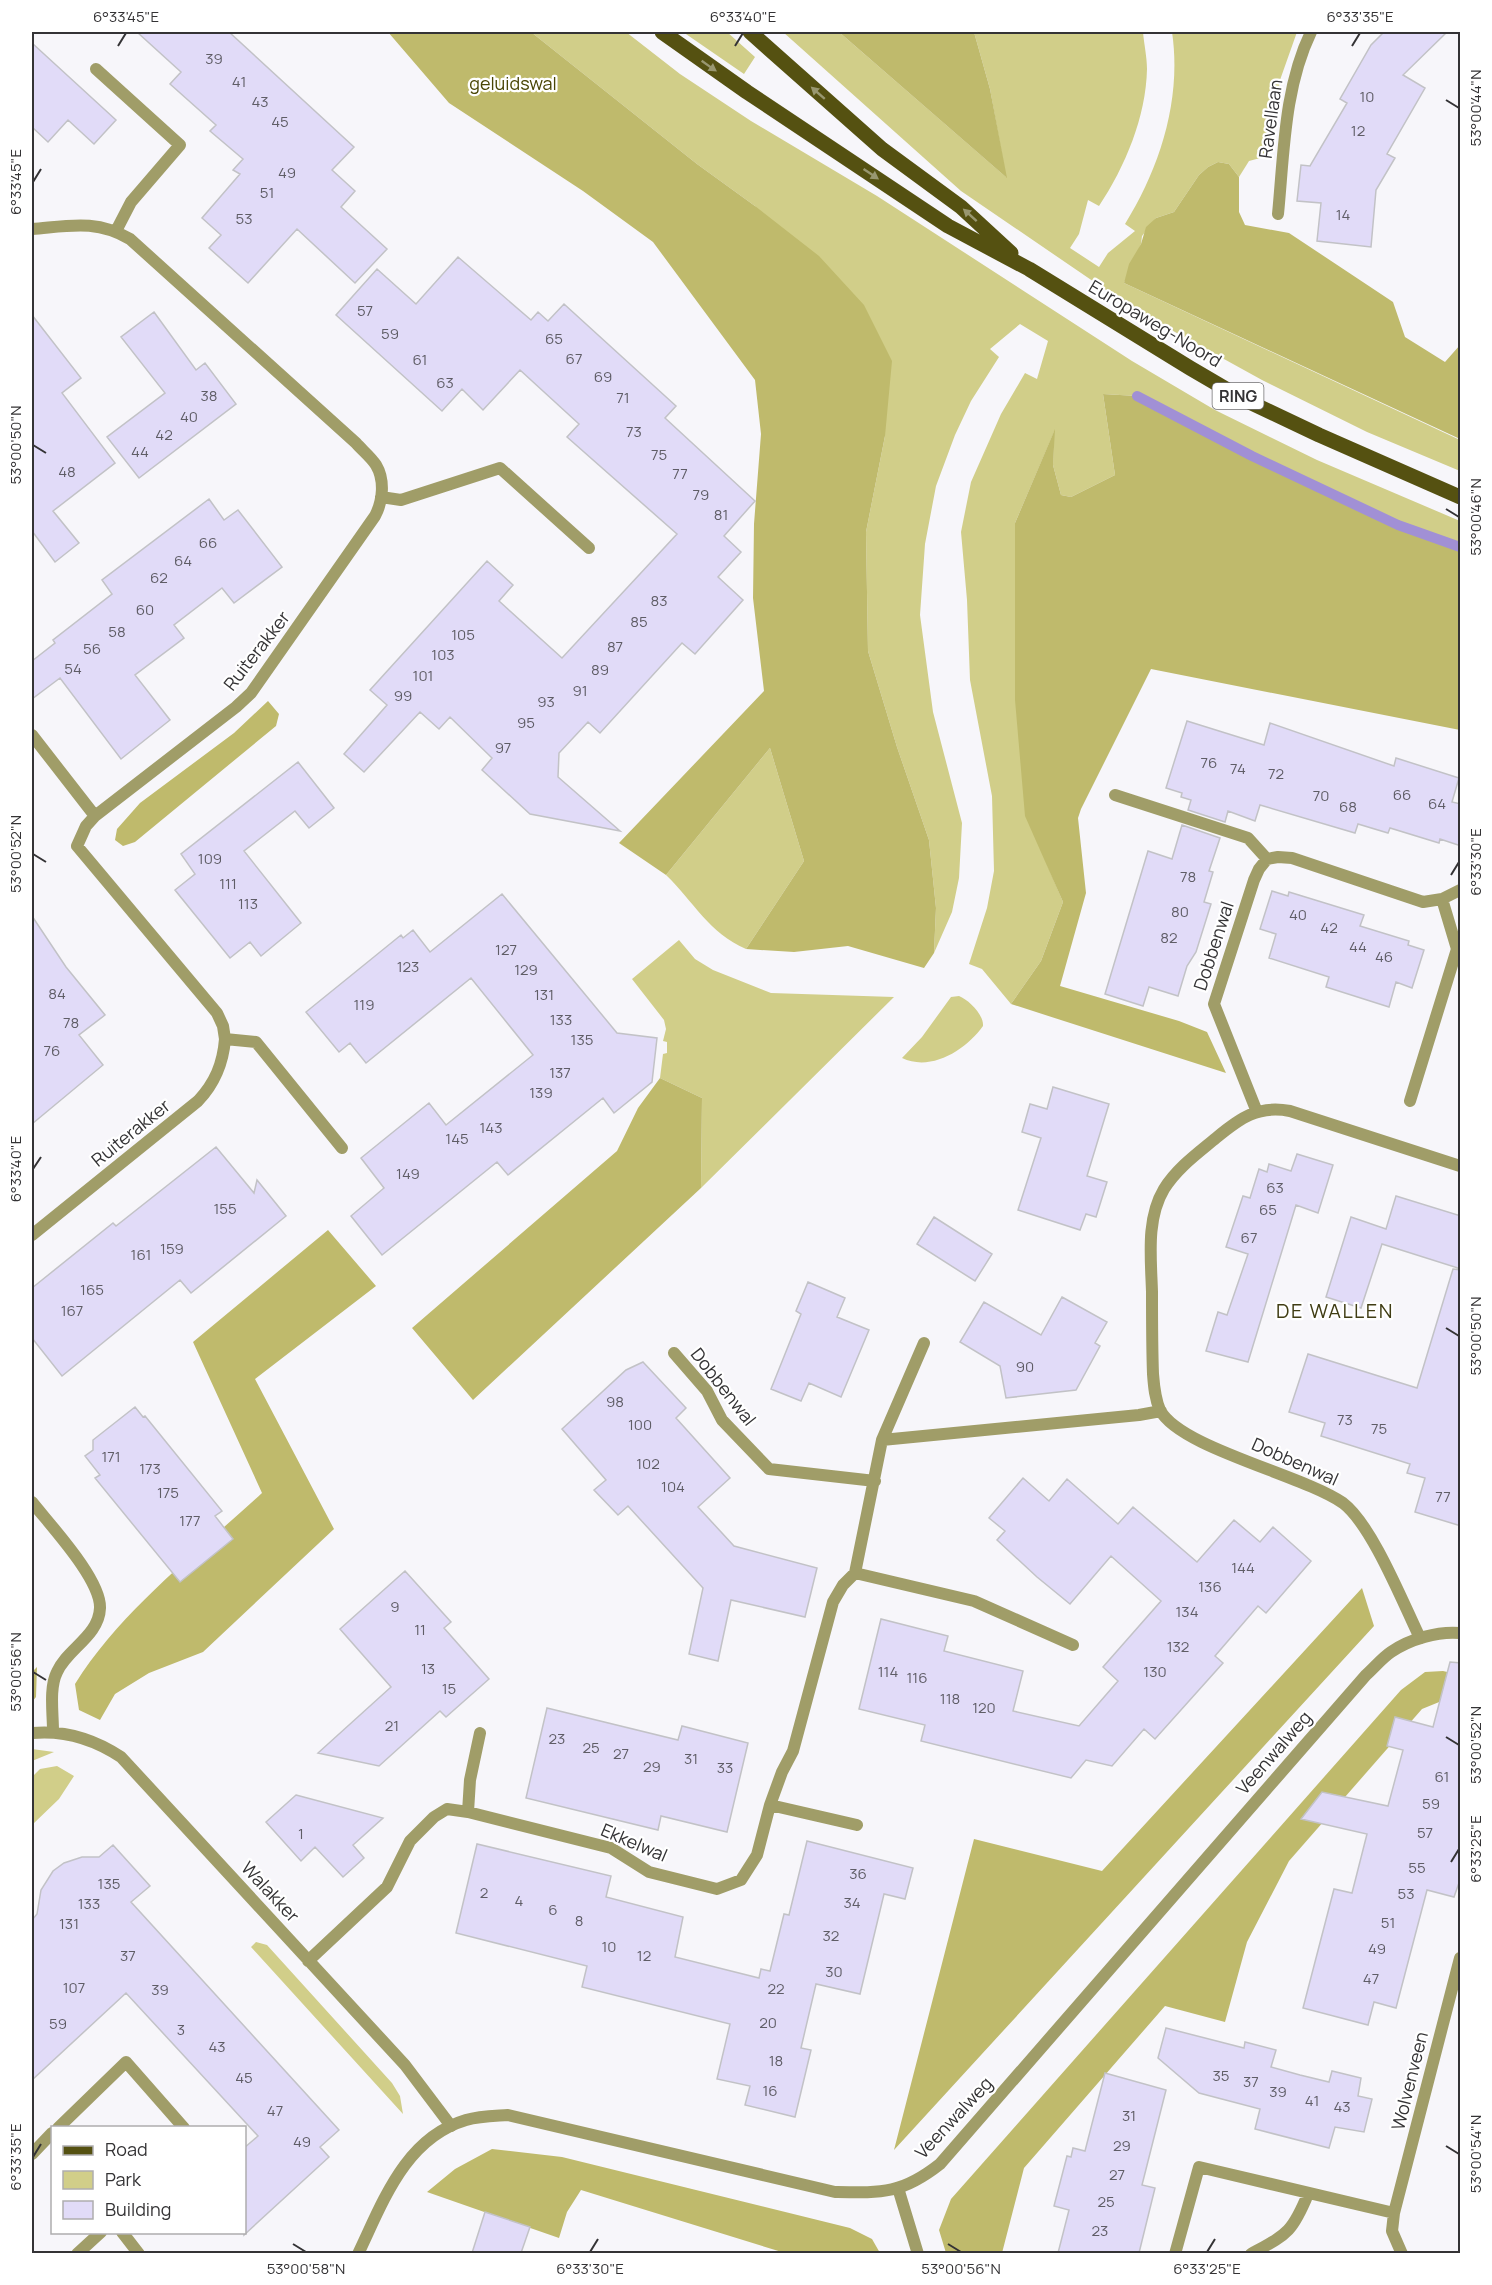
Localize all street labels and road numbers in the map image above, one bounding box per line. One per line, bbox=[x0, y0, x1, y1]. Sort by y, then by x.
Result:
street label: Ravellaan bbox=[1253, 78, 1287, 160]
street label: Europaweg-Noord bbox=[1085, 274, 1226, 372]
road number: RING bbox=[1212, 383, 1264, 409]
street label: Ruiterakker bbox=[218, 605, 295, 695]
street label: Dobbenwal bbox=[1187, 898, 1239, 993]
street label: Ruiterakker bbox=[86, 1093, 175, 1171]
street label: Dobbenwal bbox=[686, 1343, 762, 1430]
street label: Dobbenwal bbox=[1248, 1431, 1343, 1491]
street label: Veenwalweg bbox=[1230, 1705, 1316, 1799]
street label: Ekkelwal bbox=[597, 1817, 671, 1867]
street label: Walakker bbox=[236, 1856, 305, 1927]
street label: Wolvenveen bbox=[1385, 2029, 1433, 2132]
street label: Veenwalweg bbox=[909, 2071, 997, 2163]

